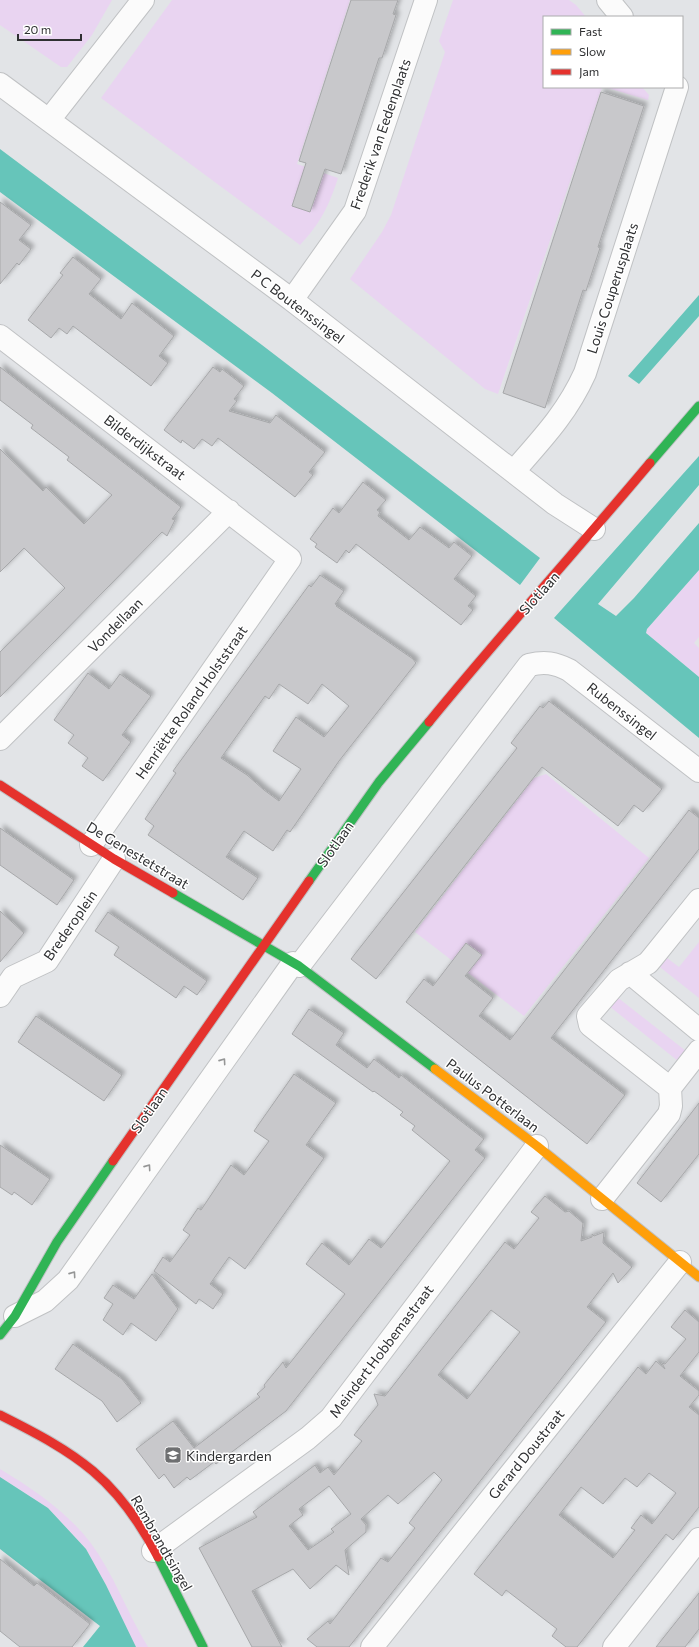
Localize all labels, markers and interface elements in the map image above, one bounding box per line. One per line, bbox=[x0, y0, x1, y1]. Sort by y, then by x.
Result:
scale bar bbox=[18, 16, 81, 42]
legend bbox=[543, 16, 683, 88]
text: 20 m bbox=[24, 22, 51, 36]
text: Fast bbox=[579, 24, 602, 38]
text: Slow bbox=[579, 44, 606, 58]
street label: Frederik van Eedenplaats bbox=[346, 56, 414, 212]
text: Jam bbox=[579, 64, 599, 79]
street label: Louis Couperusplaats bbox=[583, 220, 641, 356]
street label: P C Boutenssingel bbox=[248, 265, 348, 347]
street label: Bilderdijkstraat bbox=[101, 411, 189, 483]
street label: Slotlaan bbox=[515, 568, 563, 618]
street label: Vondellaan bbox=[84, 594, 146, 656]
street label: Henriëtte Roland Holststraat bbox=[132, 622, 251, 782]
street label: Rubenssingel bbox=[584, 679, 660, 743]
street label: De Genestetstraat bbox=[84, 818, 192, 892]
street label: Slotlaan bbox=[313, 818, 357, 870]
street label: Brederoplein bbox=[40, 887, 100, 963]
street label: Paulus Potterlaan bbox=[443, 1055, 543, 1135]
one-way arrow bbox=[218, 1059, 225, 1066]
street label: Slotlaan bbox=[127, 1084, 171, 1136]
one-way arrow bbox=[143, 1165, 150, 1172]
one-way arrow bbox=[68, 1271, 75, 1278]
street label: Meindert Hobbemastraat bbox=[325, 1281, 437, 1421]
street label: Gerard Doustraat bbox=[484, 1405, 568, 1502]
school or university icon: Kindergarden bbox=[163, 1445, 183, 1465]
place label: Kindergarden bbox=[186, 1447, 272, 1464]
street label: Rembrandtsingel bbox=[128, 1492, 196, 1594]

